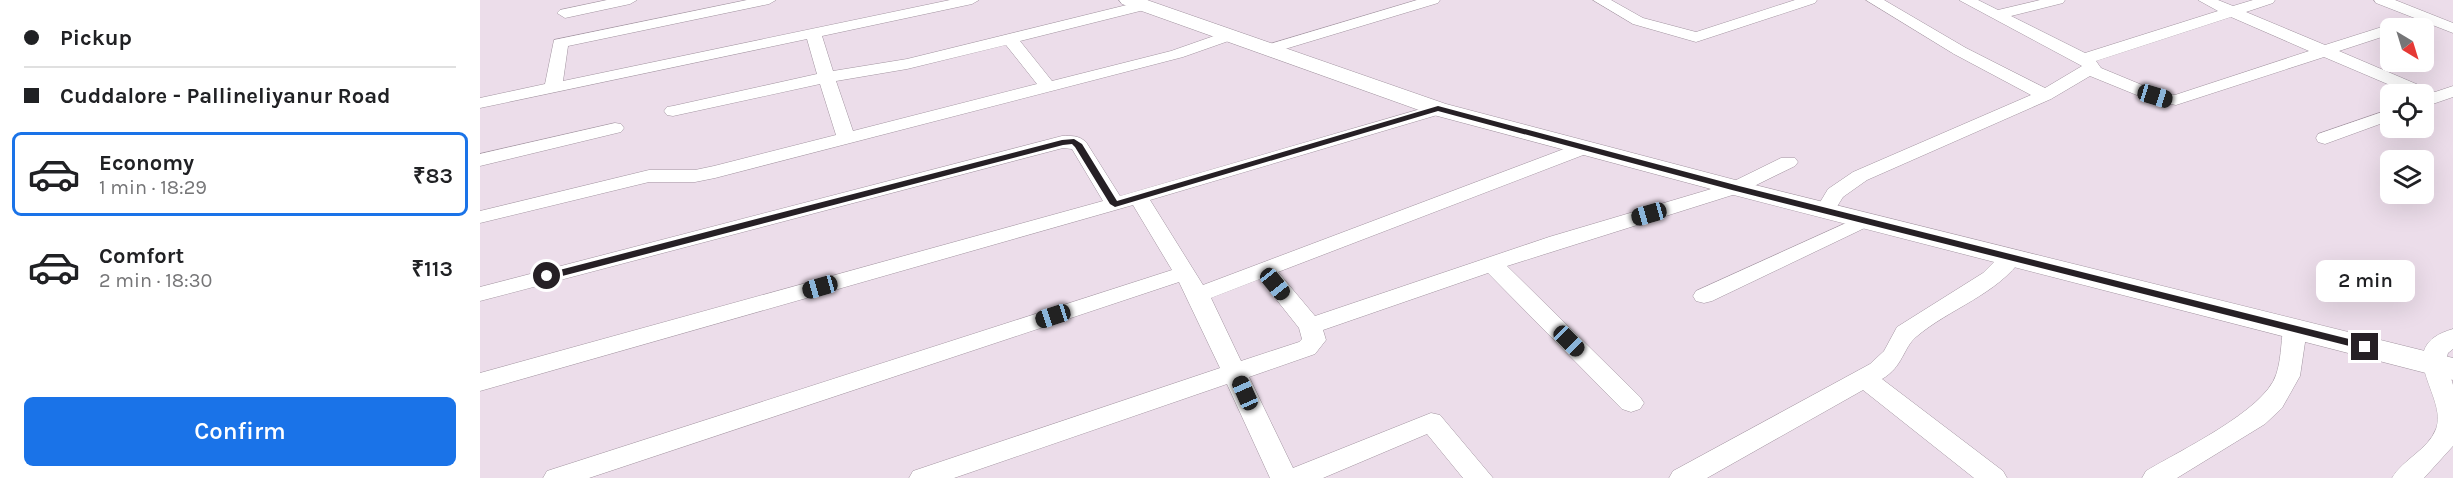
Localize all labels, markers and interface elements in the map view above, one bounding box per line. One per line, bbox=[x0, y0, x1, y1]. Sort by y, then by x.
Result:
north arrow bbox=[2380, 18, 2434, 72]
map controls bbox=[2380, 18, 2434, 204]
text: Pickup bbox=[60, 25, 132, 51]
car bbox=[2135, 82, 2175, 110]
text: Cuddalore - Pallineliyanur Road bbox=[60, 83, 391, 109]
button: locate bbox=[2380, 84, 2434, 138]
icon: car bbox=[27, 147, 81, 201]
text: Economy bbox=[99, 150, 194, 176]
button: layers bbox=[2380, 150, 2434, 204]
text: ₹83 bbox=[413, 163, 453, 189]
text: 1 min · 18:29 bbox=[99, 176, 207, 199]
car bbox=[1629, 200, 1669, 228]
icon: car bbox=[27, 240, 81, 294]
text: Comfort bbox=[99, 243, 184, 269]
text: ₹113 bbox=[412, 256, 453, 282]
callout: 2 min bbox=[2316, 260, 2414, 302]
route start bbox=[533, 262, 560, 289]
car bbox=[1257, 264, 1293, 304]
text: 2 min · 18:30 bbox=[99, 269, 212, 292]
text: 2 min bbox=[2338, 269, 2393, 292]
car bbox=[800, 273, 840, 301]
car bbox=[1033, 302, 1073, 330]
car bbox=[1550, 322, 1588, 360]
route end bbox=[2351, 333, 2378, 360]
car bbox=[1229, 373, 1261, 413]
button: Confirm bbox=[24, 397, 456, 466]

